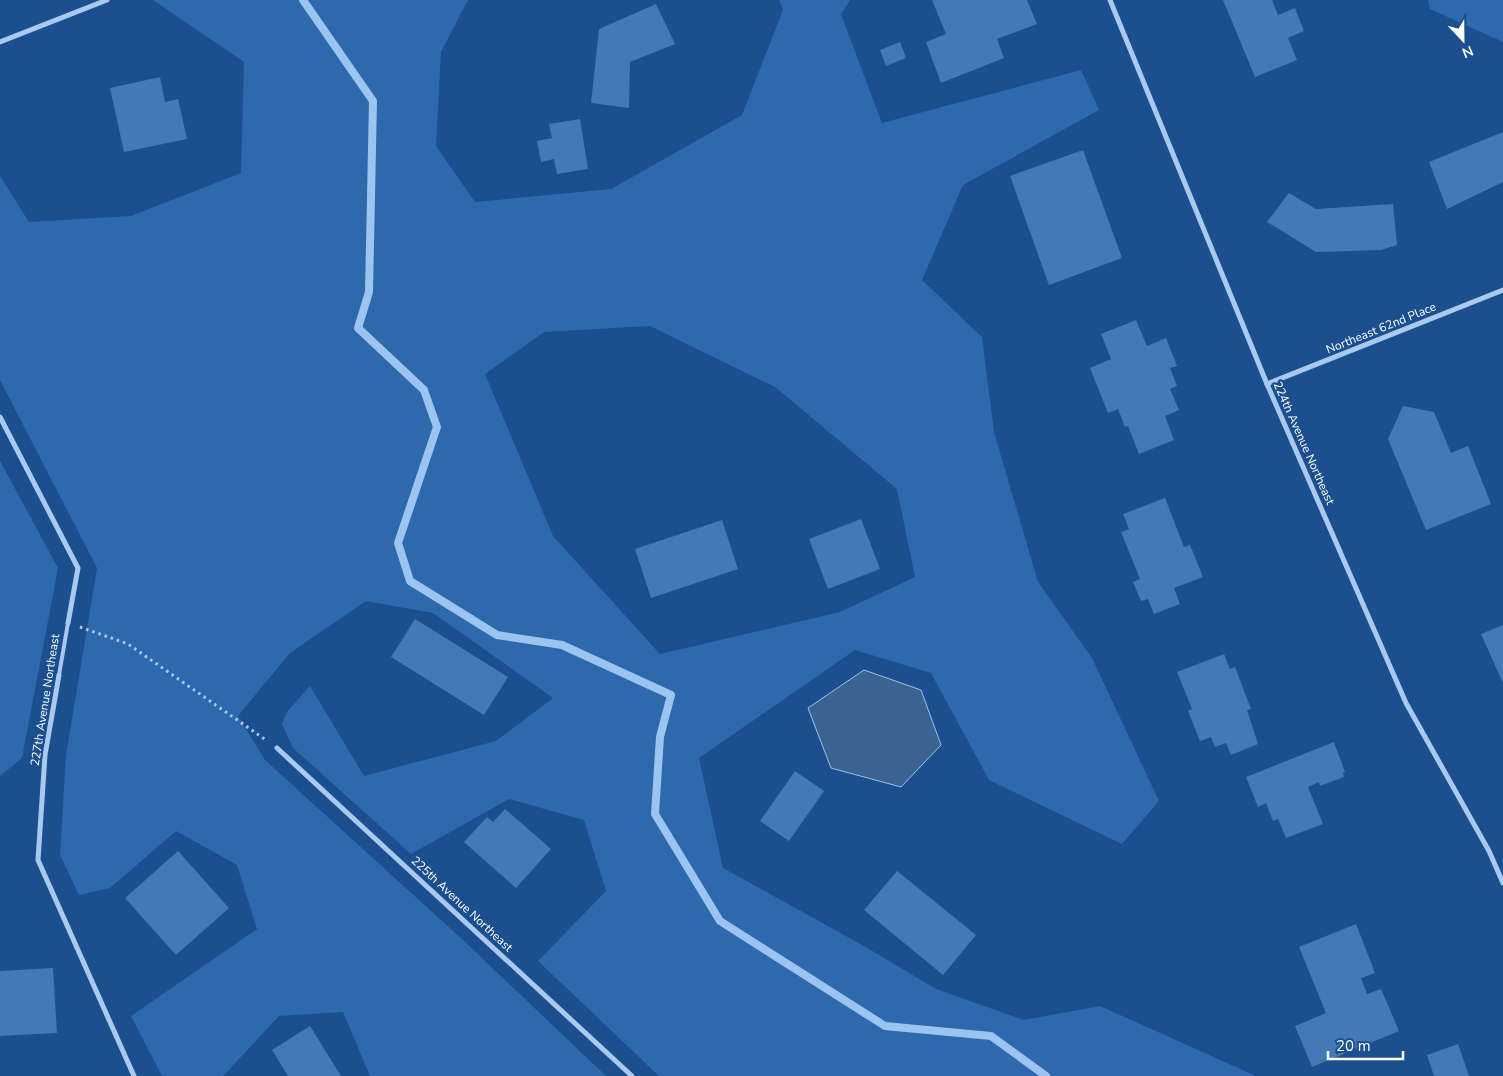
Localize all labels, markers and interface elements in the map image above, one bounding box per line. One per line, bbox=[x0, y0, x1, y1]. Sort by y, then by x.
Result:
north arrow bbox=[1438, 15, 1488, 65]
text: N bbox=[1459, 41, 1476, 62]
street label: Northeast 62nd Place bbox=[1324, 299, 1438, 357]
street label: 224th Avenue Northeast bbox=[1270, 379, 1339, 508]
street label: 227th Avenue Northeast bbox=[27, 632, 63, 767]
street label: 225th Avenue Northeast bbox=[408, 853, 517, 956]
scale bar bbox=[1328, 1028, 1403, 1060]
text: 20 m bbox=[1336, 1036, 1371, 1056]

